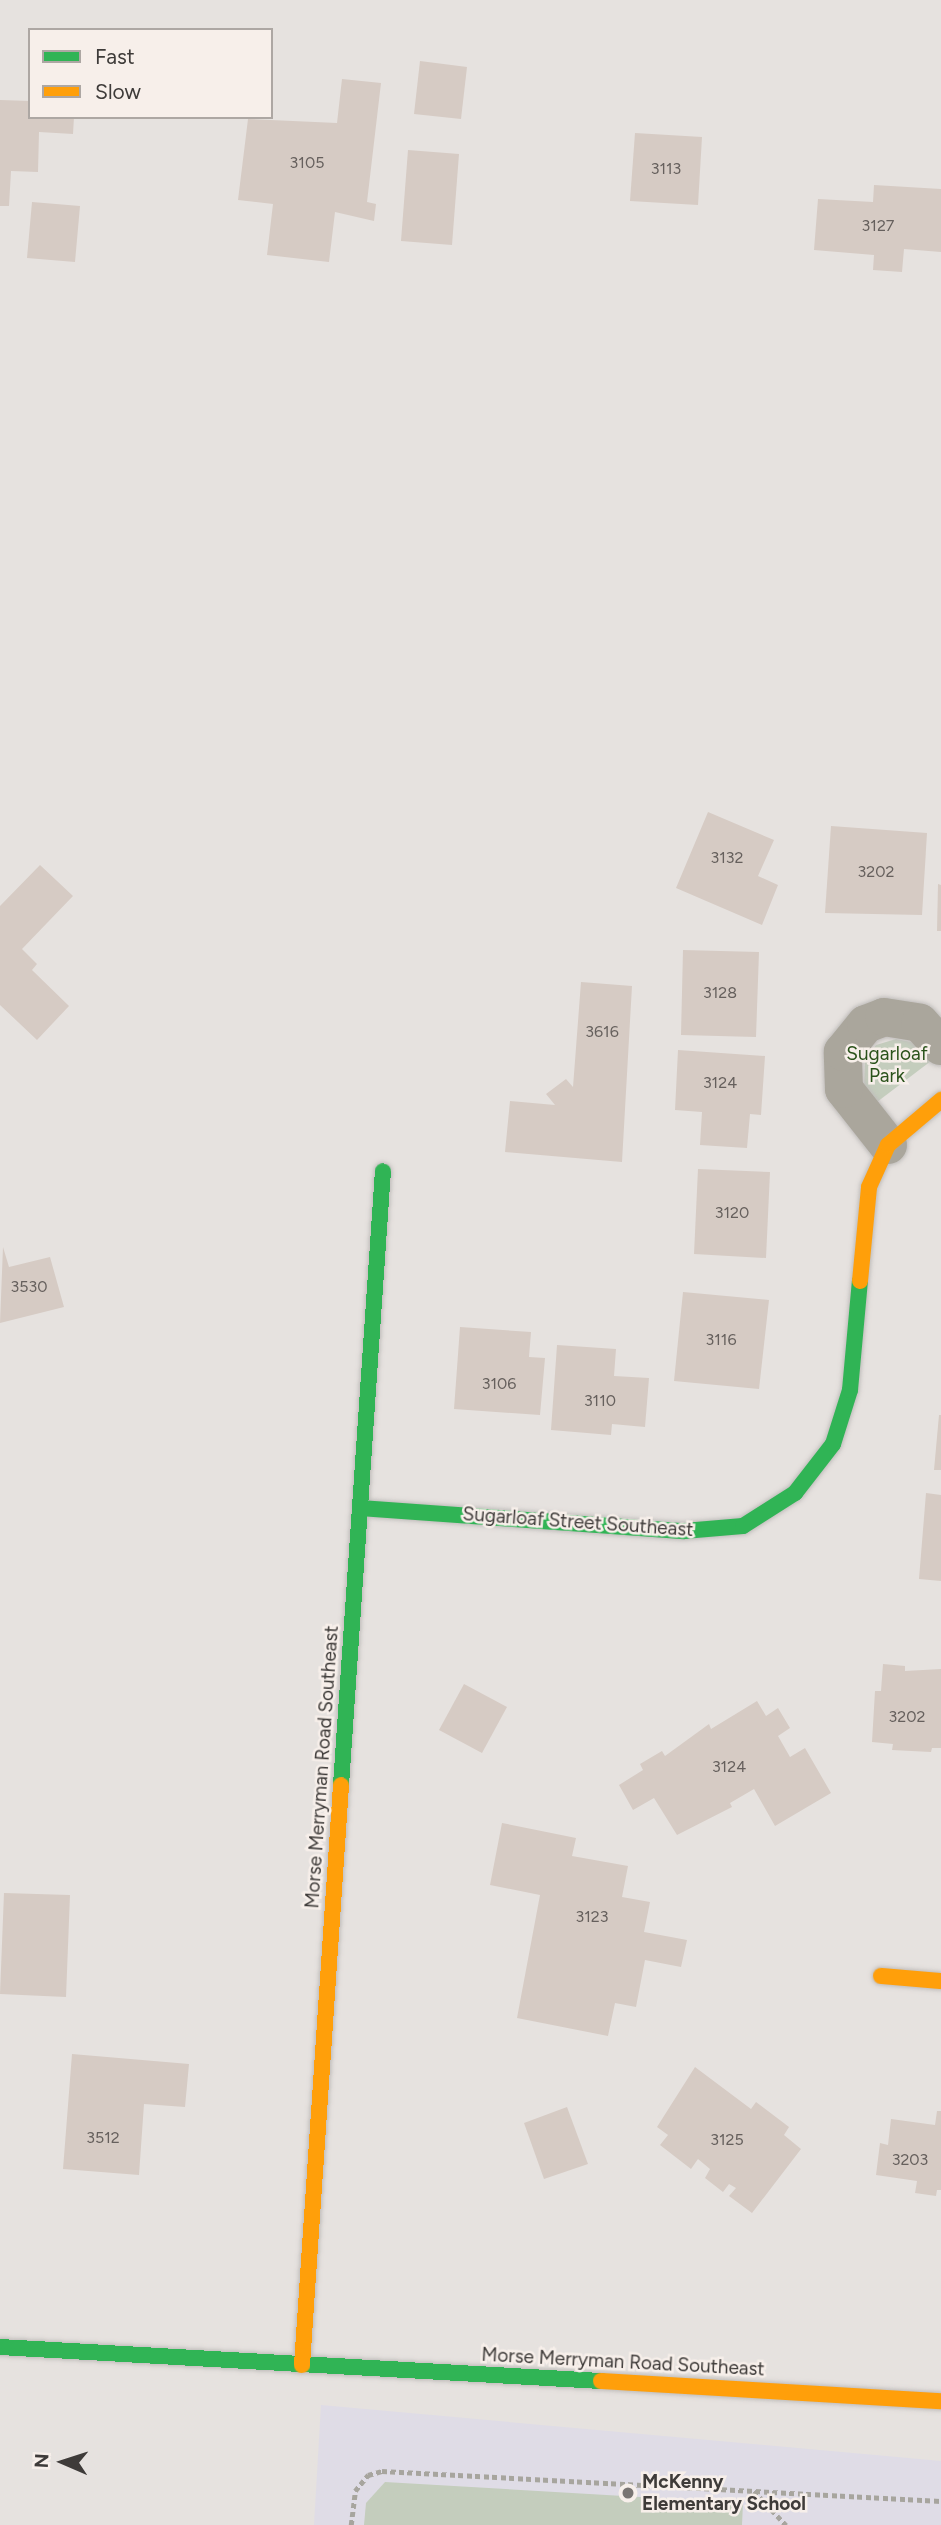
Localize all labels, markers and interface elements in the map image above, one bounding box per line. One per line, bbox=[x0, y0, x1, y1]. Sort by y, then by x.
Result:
legend bbox=[28, 28, 273, 119]
text: Fast bbox=[95, 44, 135, 69]
text: Slow bbox=[95, 79, 141, 104]
house number: 3105 bbox=[290, 153, 324, 173]
house number: 3113 bbox=[651, 159, 681, 179]
house number: 3127 bbox=[862, 216, 894, 236]
house number: 3132 bbox=[711, 848, 743, 868]
house number: 3202 bbox=[858, 862, 894, 882]
house number: 3128 bbox=[703, 983, 737, 1003]
house number: 3616 bbox=[585, 1022, 619, 1042]
park label: Sugarloaf Park bbox=[846, 1043, 928, 1087]
house number: 3124 bbox=[703, 1073, 737, 1093]
house number: 3120 bbox=[715, 1203, 749, 1223]
house number: 3530 bbox=[11, 1277, 47, 1297]
house number: 3116 bbox=[706, 1330, 736, 1350]
house number: 3106 bbox=[482, 1374, 516, 1394]
house number: 3110 bbox=[584, 1391, 616, 1411]
street label: Sugarloaf Street Southeast bbox=[462, 1503, 694, 1541]
street label: Morse Merryman Road Southeast bbox=[301, 1625, 343, 1909]
house number: 3202 bbox=[889, 1707, 925, 1727]
house number: 3124 bbox=[712, 1757, 746, 1777]
house number: 3123 bbox=[576, 1907, 608, 1927]
house number: 3512 bbox=[86, 2128, 120, 2148]
house number: 3125 bbox=[710, 2130, 744, 2150]
house number: 3203 bbox=[892, 2150, 928, 2170]
street label: Morse Merryman Road Southeast bbox=[481, 2343, 765, 2381]
north arrow bbox=[28, 2427, 98, 2497]
text: N bbox=[30, 2453, 53, 2469]
place label: McKenny Elementary School bbox=[642, 2471, 806, 2515]
marker: McKenny Elementary School bbox=[620, 2485, 636, 2501]

